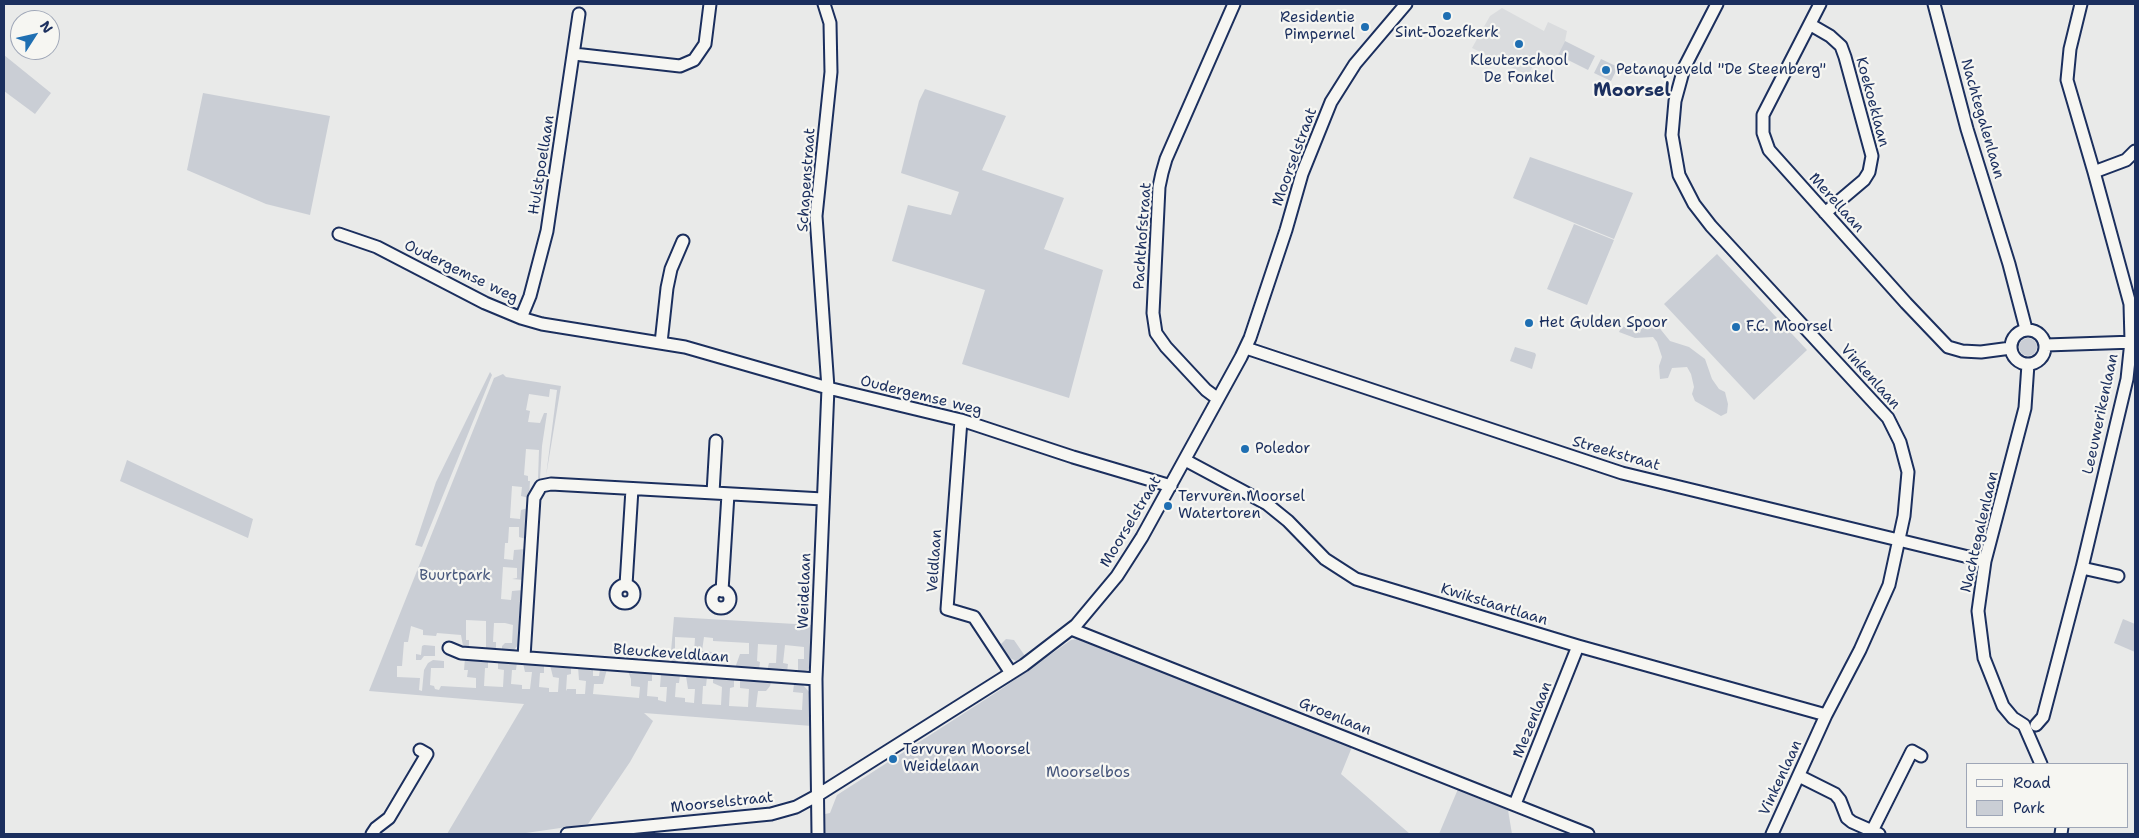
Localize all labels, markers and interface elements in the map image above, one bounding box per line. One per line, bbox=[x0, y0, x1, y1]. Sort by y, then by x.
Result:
place label: Residentie Pimpernel bbox=[1280, 9, 1355, 44]
north arrow bbox=[10, 10, 60, 60]
marker: Sint-Jozefkerk bbox=[1441, 10, 1453, 22]
text: N bbox=[36, 17, 57, 37]
marker: Residentie Pimpernel bbox=[1359, 21, 1371, 33]
place label: Sint-Jozefkerk bbox=[1395, 24, 1499, 42]
marker: Kleuterschool De Fonkel bbox=[1513, 38, 1525, 50]
place label: Kleuterschool De Fonkel bbox=[1470, 52, 1568, 87]
street label: Koekoeklaan bbox=[1851, 55, 1893, 149]
street label: Nachtegalenlaan bbox=[1956, 57, 2008, 181]
place label: Petanqueveld "De Steenberg" bbox=[1616, 61, 1826, 79]
marker: Petanqueveld "De Steenberg" bbox=[1600, 64, 1612, 76]
district label: Moorsel bbox=[1593, 80, 1671, 102]
street label: Moorselstraat bbox=[1269, 105, 1321, 209]
street label: Hulstpoellaan bbox=[525, 114, 559, 216]
street label: Schapenstraat bbox=[794, 127, 820, 233]
street label: Merellaan bbox=[1805, 170, 1867, 236]
street label: Pachthofstraat bbox=[1130, 182, 1156, 290]
street label: Oudergemse weg bbox=[401, 237, 521, 307]
place label: Het Gulden Spoor bbox=[1539, 314, 1668, 332]
marker: Het Gulden Spoor bbox=[1523, 317, 1535, 329]
place label: F.C. Moorsel bbox=[1746, 318, 1833, 336]
marker: F.C. Moorsel bbox=[1730, 321, 1742, 333]
street label: Vinkenlaan bbox=[1836, 341, 1904, 413]
street label: Leeuwerikenlaan bbox=[2079, 352, 2123, 476]
street label: Oudergemse weg bbox=[858, 372, 984, 420]
street label: Streekstraat bbox=[1570, 433, 1662, 475]
place label: Poledor bbox=[1255, 440, 1310, 458]
marker: Poledor bbox=[1239, 443, 1251, 455]
street label: Nachtegalenlaan bbox=[1957, 470, 2003, 594]
street label: Moorselstraat bbox=[1097, 473, 1165, 571]
place label: Tervuren Moorsel Watertoren bbox=[1178, 488, 1305, 523]
marker: Tervuren Moorsel Watertoren bbox=[1162, 500, 1174, 512]
street label: Veldlaan bbox=[924, 529, 946, 593]
street label: Weidelaan bbox=[795, 553, 815, 629]
park label: Buurtpark bbox=[419, 567, 491, 585]
street label: Kwikstaartlaan bbox=[1438, 580, 1550, 630]
street label: Bleuckeveldlaan bbox=[612, 641, 730, 667]
street label: Mezenlaan bbox=[1510, 679, 1556, 761]
street label: Groenlaan bbox=[1296, 694, 1374, 740]
street label: Vinkenlaan bbox=[1756, 737, 1806, 819]
place label: Tervuren Moorsel Weidelaan bbox=[903, 741, 1030, 776]
marker: Tervuren Moorsel Weidelaan bbox=[887, 753, 899, 765]
legend bbox=[1966, 763, 2129, 828]
park label: Moorselbos bbox=[1046, 764, 1130, 782]
text: Road bbox=[2013, 773, 2051, 793]
street label: Moorselstraat bbox=[670, 789, 774, 817]
text: Park bbox=[2013, 798, 2045, 818]

